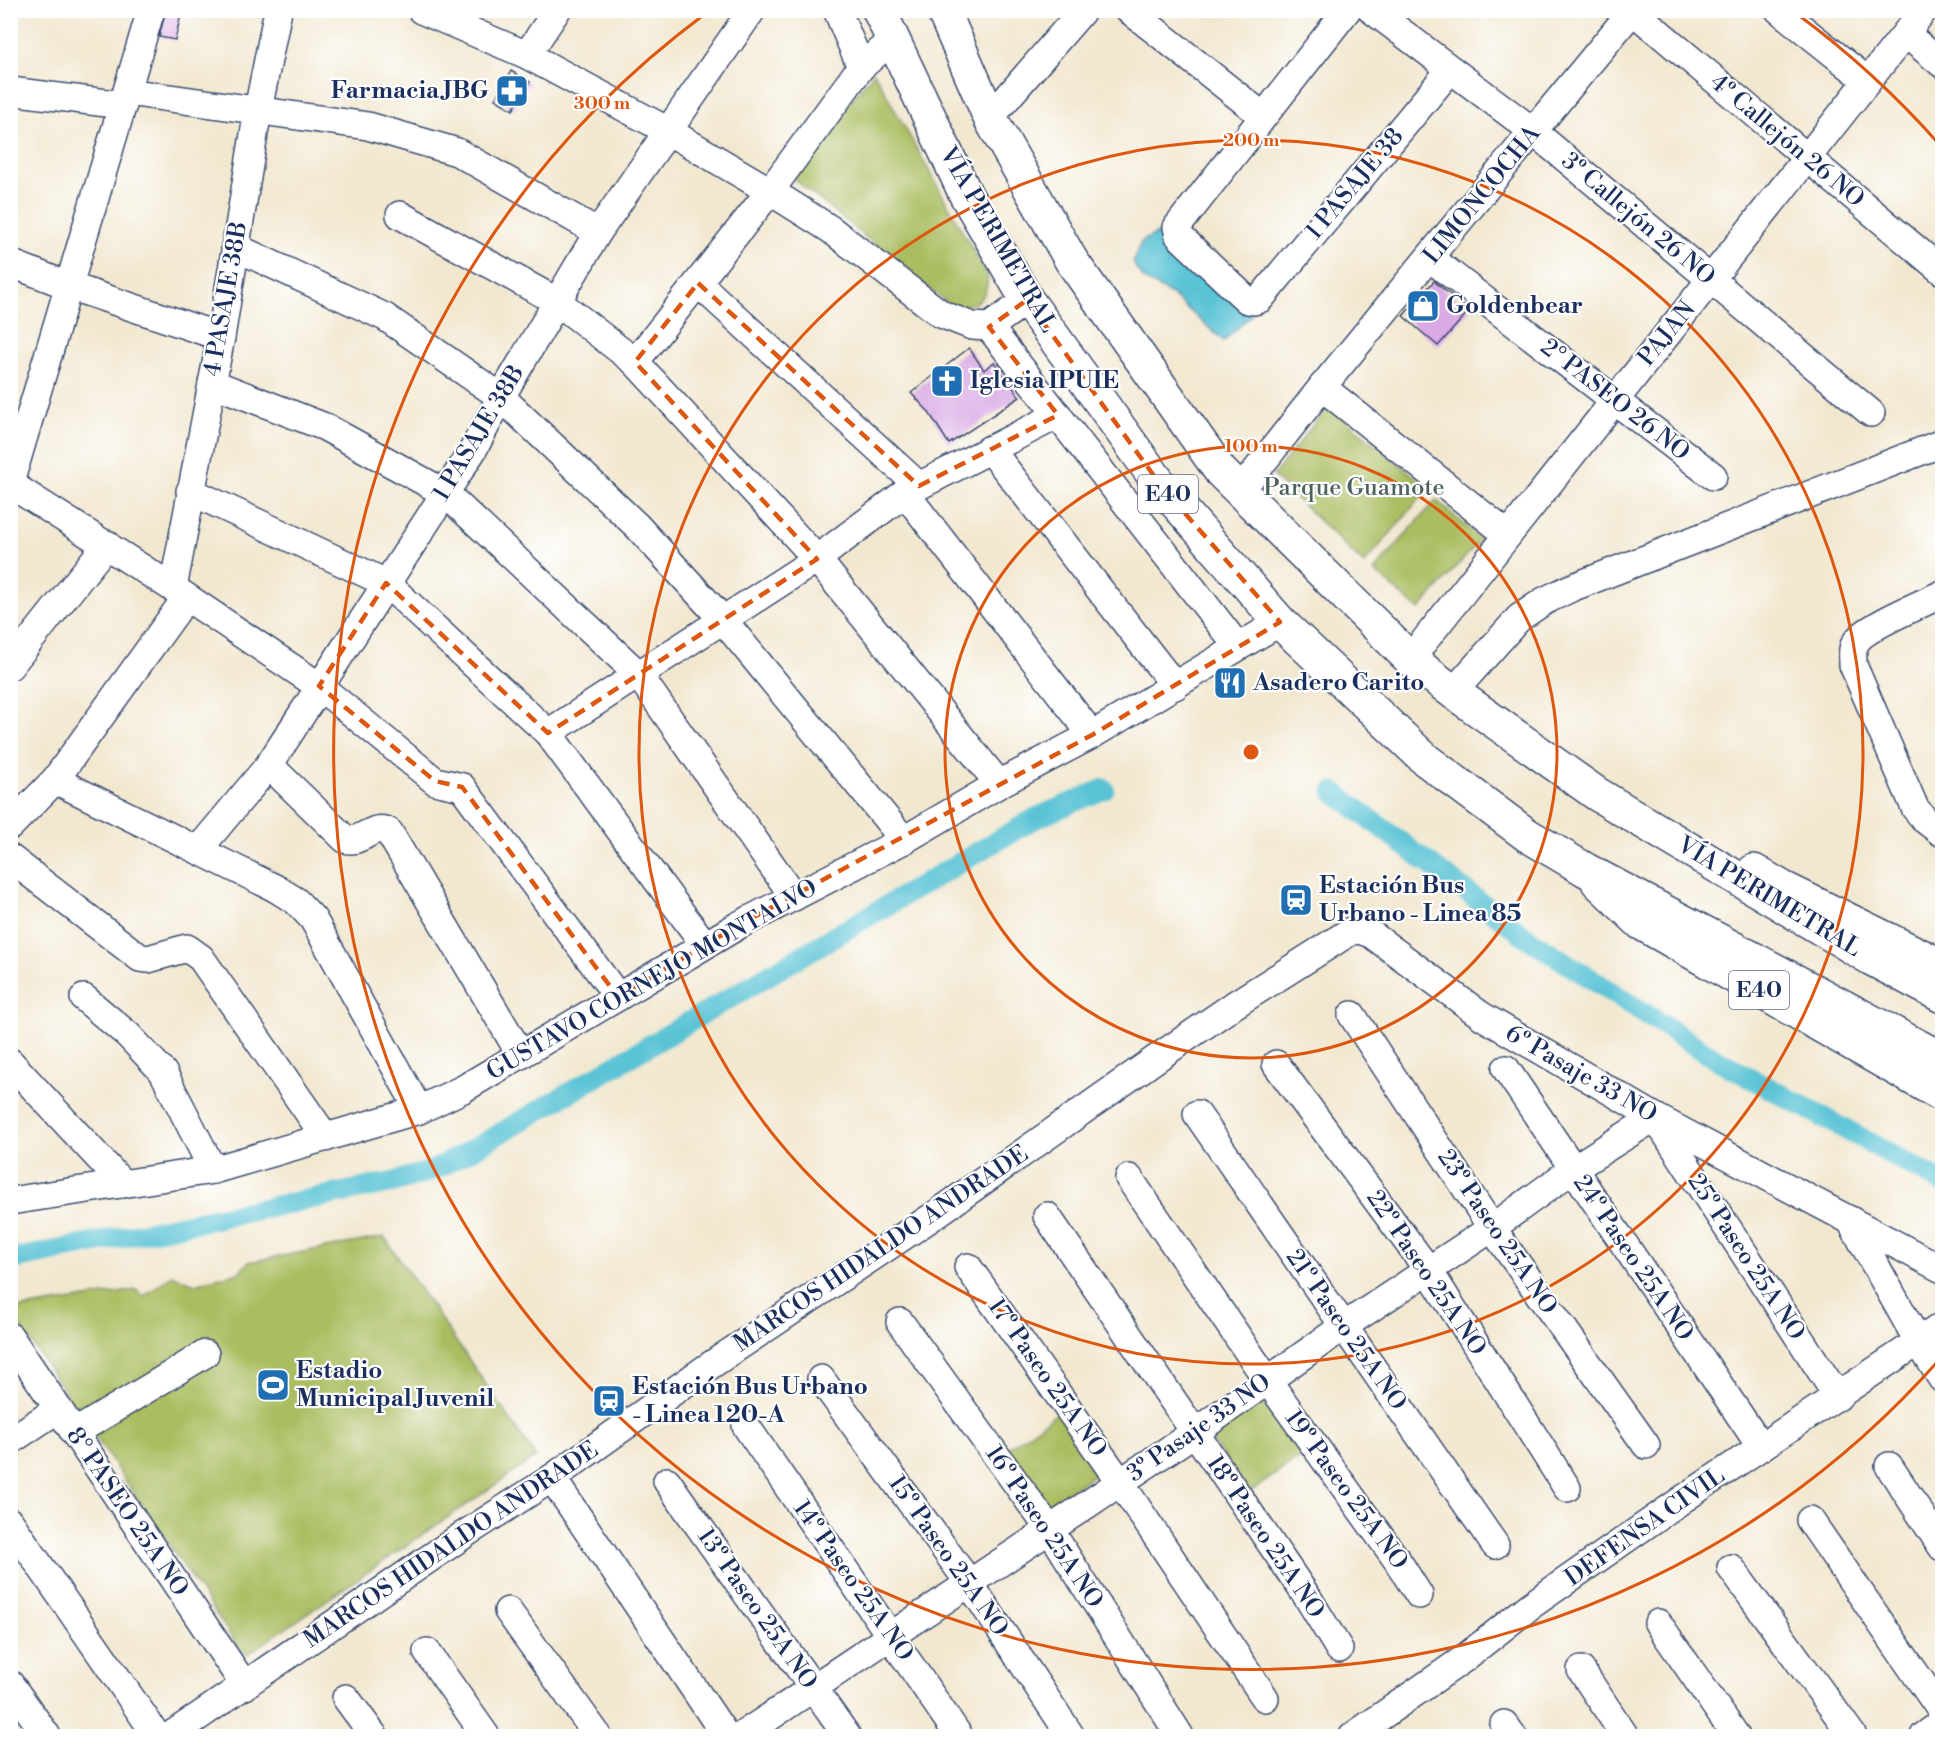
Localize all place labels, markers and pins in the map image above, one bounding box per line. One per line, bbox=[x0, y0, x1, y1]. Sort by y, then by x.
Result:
pharmacy icon: Farmacia JBG bbox=[494, 73, 530, 109]
place label: Farmacia JBG bbox=[331, 76, 489, 106]
shop icon: Goldenbear bbox=[1405, 288, 1441, 324]
place label: Goldenbear bbox=[1446, 291, 1583, 321]
church icon: Iglesia IPUIE bbox=[929, 363, 965, 399]
place label: Iglesia IPUIE bbox=[970, 366, 1119, 396]
restaurant icon: Asadero Carito bbox=[1212, 665, 1248, 701]
place label: Asadero Carito bbox=[1252, 668, 1424, 698]
centre of rings bbox=[1241, 742, 1261, 762]
place label: Estación Bus Urbano - Linea 85 bbox=[1319, 871, 1522, 929]
station icon: Estación Bus Urbano - Linea 85 bbox=[1278, 882, 1314, 918]
place label: Estadio Municipal Juvenil bbox=[296, 1356, 494, 1414]
sports icon: Estadio Municipal Juvenil bbox=[255, 1367, 291, 1403]
place label: Estación Bus Urbano - Linea 120-A bbox=[632, 1372, 868, 1430]
station icon: Estación Bus Urbano - Linea 120-A bbox=[591, 1383, 627, 1419]

